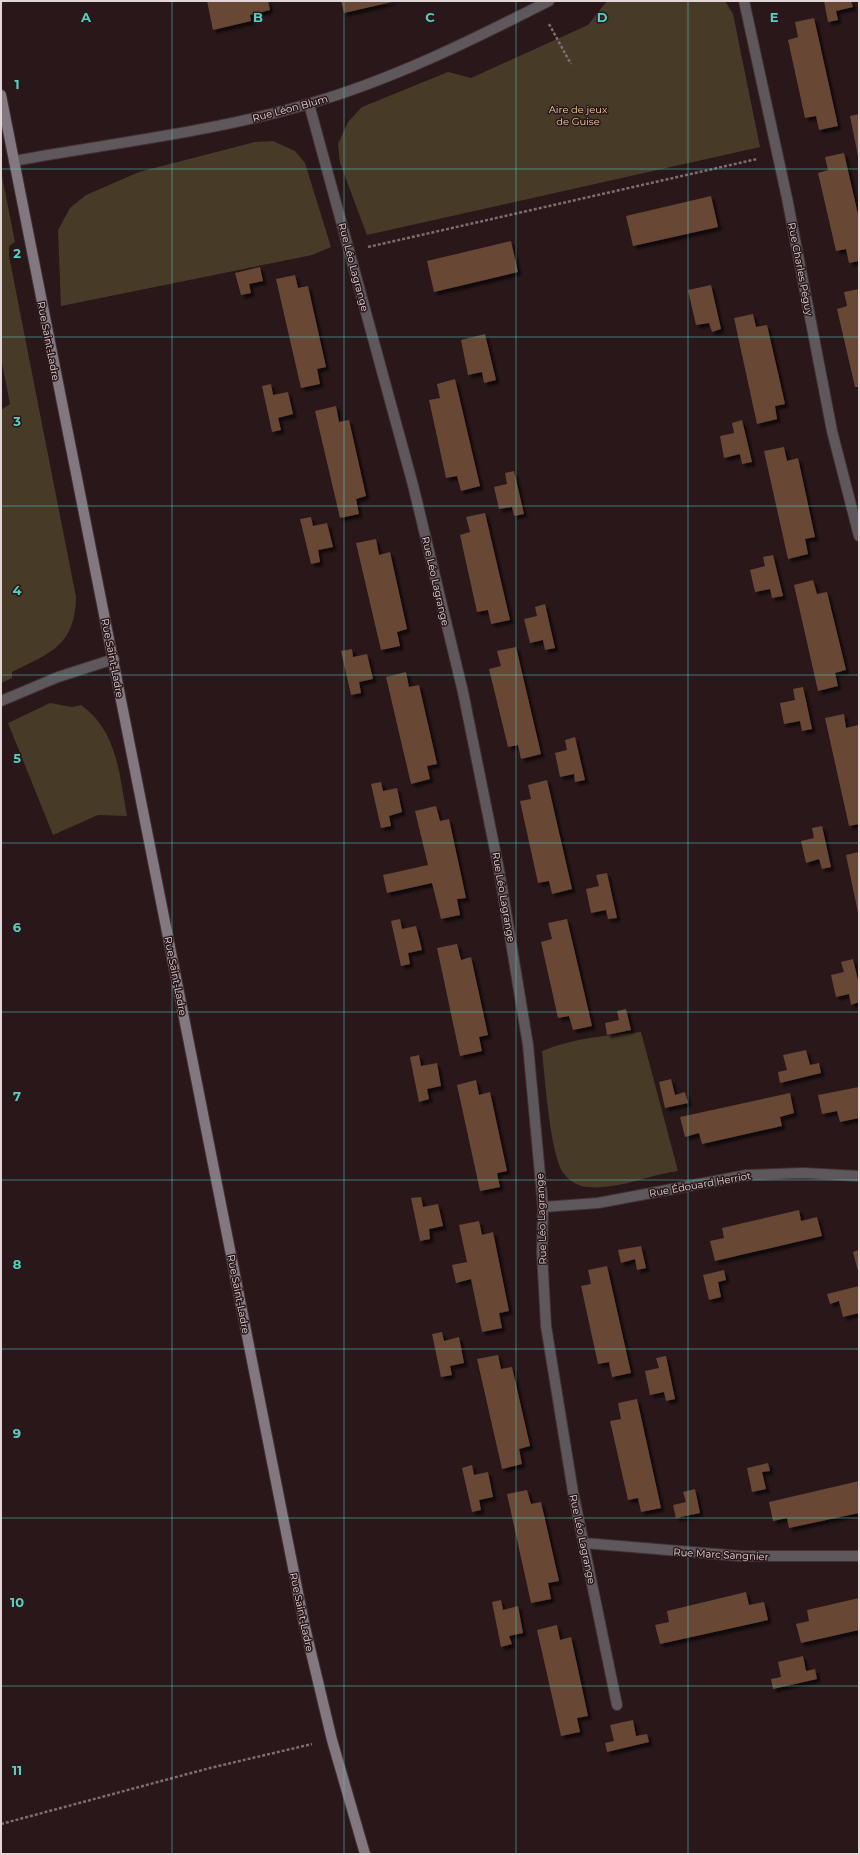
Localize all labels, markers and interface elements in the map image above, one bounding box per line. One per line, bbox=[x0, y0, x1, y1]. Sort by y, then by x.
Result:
text: A bbox=[80, 9, 92, 25]
text: B bbox=[253, 9, 263, 25]
text: C bbox=[425, 9, 435, 25]
text: D bbox=[597, 9, 608, 25]
text: E bbox=[770, 9, 779, 25]
text: 1 bbox=[14, 76, 20, 92]
street label: Rue Léon Blum bbox=[251, 92, 329, 125]
park label: Aire de jeux de Guise bbox=[549, 103, 608, 128]
street label: Rue Léo Lagrange bbox=[335, 221, 372, 313]
street label: Rue Charles Péguy bbox=[785, 221, 816, 317]
text: 2 bbox=[13, 245, 21, 261]
street label: Rue Saint-Ladre bbox=[34, 300, 63, 382]
text: 3 bbox=[12, 413, 21, 429]
street label: Rue Léo Lagrange bbox=[419, 535, 452, 627]
text: 4 bbox=[13, 582, 22, 598]
street label: Rue Saint-Ladre bbox=[98, 617, 127, 699]
text: 5 bbox=[13, 750, 21, 766]
street label: Rue Léo Lagrange bbox=[489, 851, 518, 943]
text: 6 bbox=[13, 919, 22, 935]
street label: Rue Saint-Ladre bbox=[161, 935, 190, 1017]
text: 7 bbox=[13, 1088, 21, 1104]
street label: Rue Édouard Herriot bbox=[648, 1169, 752, 1200]
street label: Rue Léo Lagrange bbox=[533, 1173, 550, 1265]
street label: Rue Saint-Ladre bbox=[224, 1253, 253, 1335]
text: 8 bbox=[13, 1256, 22, 1272]
text: 9 bbox=[13, 1425, 21, 1441]
street label: Rue Léo Lagrange bbox=[567, 1493, 598, 1585]
street label: Rue Marc Sangnier bbox=[673, 1546, 769, 1563]
street label: Rue Saint-Ladre bbox=[287, 1571, 316, 1653]
text: 10 bbox=[10, 1594, 24, 1610]
text: 11 bbox=[12, 1762, 22, 1778]

